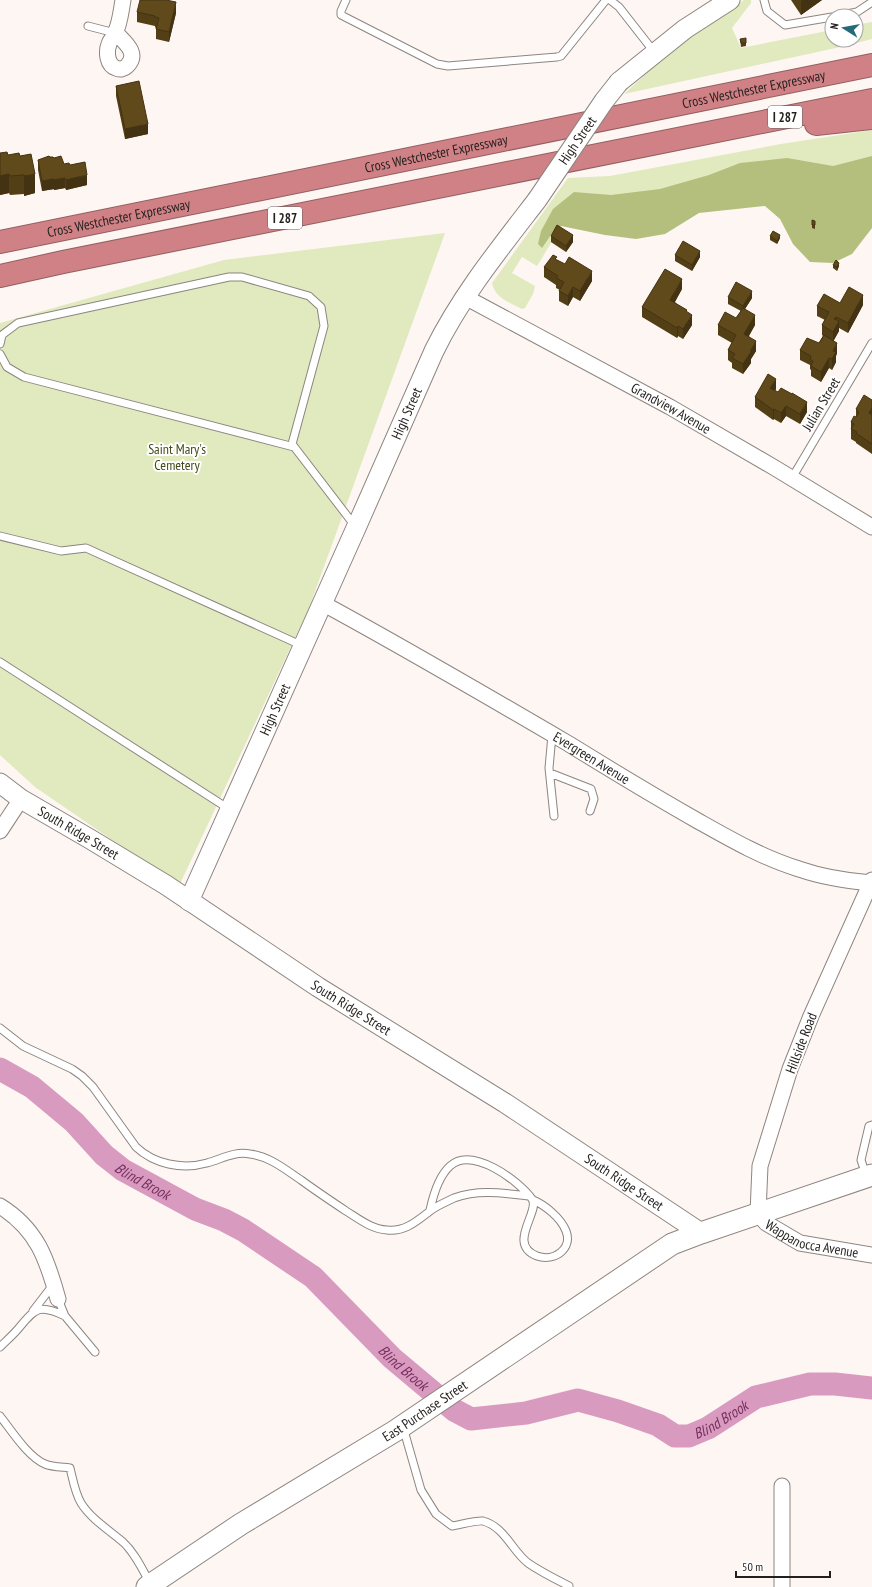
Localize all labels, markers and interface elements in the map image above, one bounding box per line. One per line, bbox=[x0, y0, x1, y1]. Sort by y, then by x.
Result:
north arrow bbox=[824, 8, 864, 48]
text: N bbox=[827, 22, 842, 30]
street label: Cross Westchester Expressway bbox=[680, 66, 828, 112]
road number: I 287 bbox=[768, 106, 802, 128]
street label: High Street bbox=[555, 113, 600, 168]
street label: Cross Westchester Expressway bbox=[363, 130, 510, 177]
street label: Cross Westchester Expressway bbox=[45, 194, 193, 241]
road number: I 287 bbox=[268, 207, 302, 229]
street label: Julian Street bbox=[797, 374, 844, 435]
street label: Grandview Avenue bbox=[628, 379, 714, 438]
street label: High Street bbox=[387, 384, 426, 442]
park label: Saint Mary's Cemetery bbox=[148, 440, 206, 474]
street label: High Street bbox=[255, 681, 294, 738]
street label: Evergreen Avenue bbox=[550, 728, 633, 788]
street label: South Ridge Street bbox=[35, 802, 122, 863]
street label: South Ridge Street bbox=[308, 976, 395, 1039]
street label: Hillside Road bbox=[781, 1010, 821, 1076]
street label: South Ridge Street bbox=[581, 1149, 667, 1215]
water label: Blind Brook bbox=[111, 1158, 176, 1205]
street label: Wappanocca Avenue bbox=[762, 1216, 860, 1262]
water label: Blind Brook bbox=[375, 1341, 434, 1396]
street label: East Purchase Street bbox=[379, 1376, 471, 1446]
water label: Blind Brook bbox=[691, 1394, 753, 1443]
scale bar bbox=[736, 1553, 830, 1579]
text: 50 m bbox=[742, 1559, 763, 1574]

